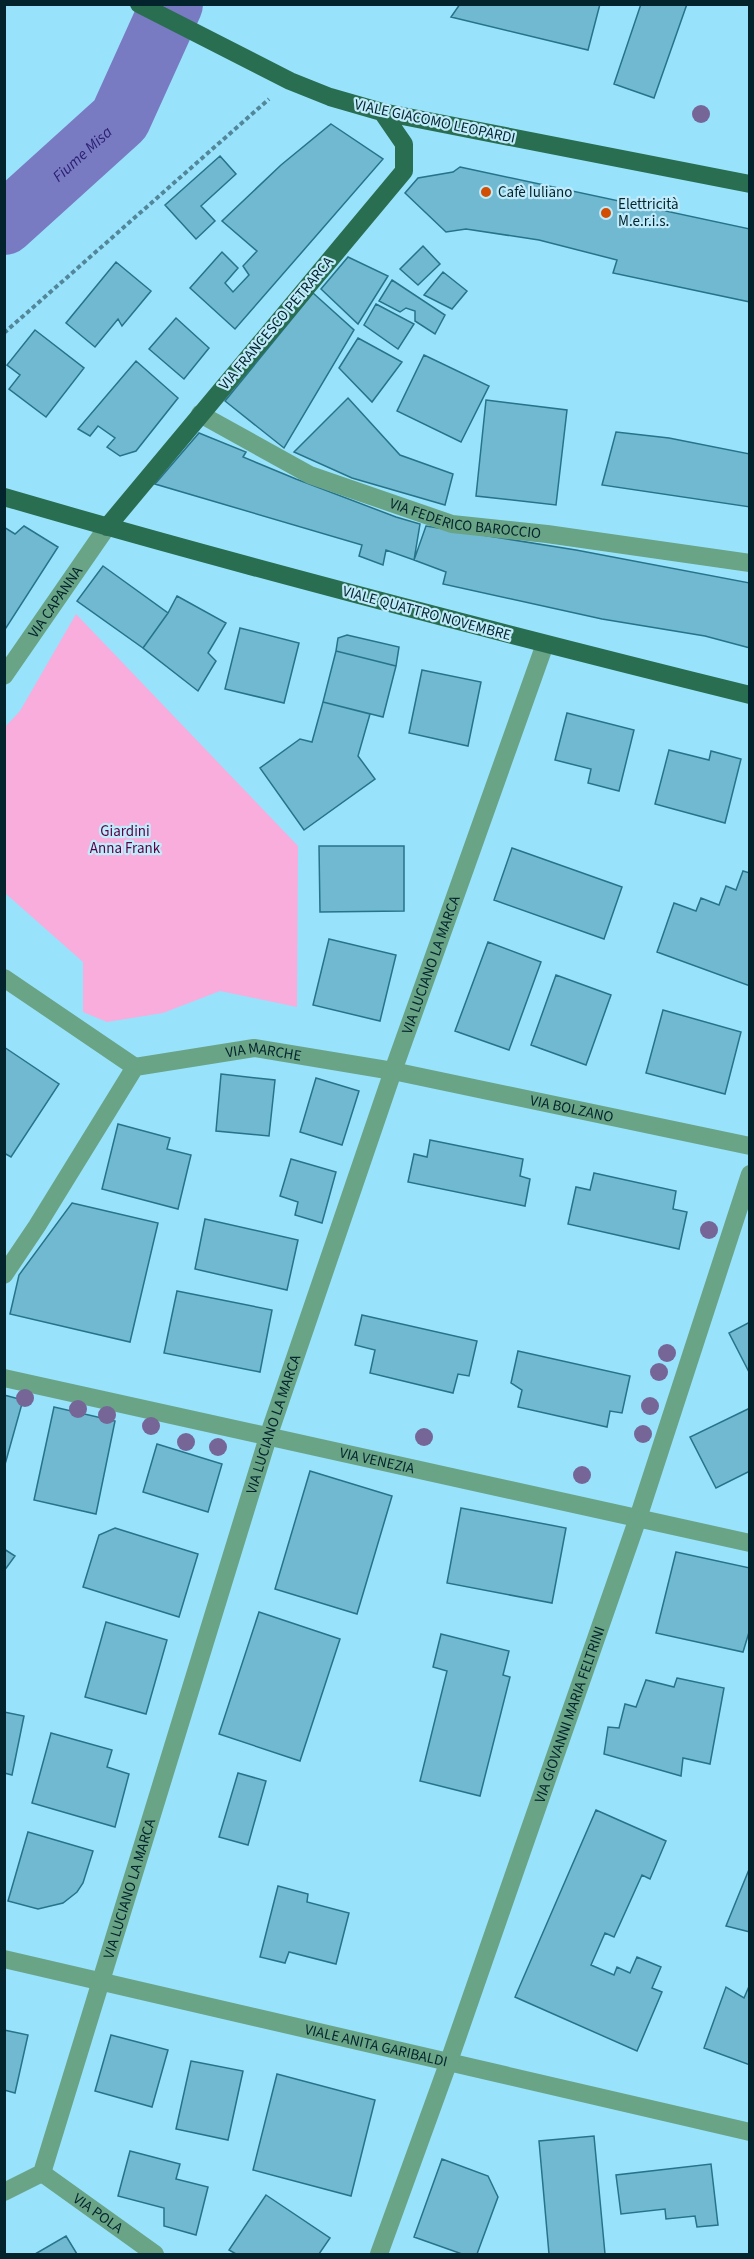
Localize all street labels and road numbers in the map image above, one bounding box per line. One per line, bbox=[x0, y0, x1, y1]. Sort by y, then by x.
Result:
street label: VIALE GIACOMO LEOPARDI bbox=[353, 94, 517, 149]
street label: VIA FRANCESCO PETRARCA bbox=[214, 251, 339, 395]
street label: VIA FEDERICO BAROCCIO bbox=[386, 493, 542, 544]
street label: VIA CAPANNA bbox=[23, 561, 88, 642]
street label: VIALE QUATTRO NOVEMBRE bbox=[340, 581, 514, 646]
street label: VIA LUCIANO LA MARCA bbox=[397, 892, 466, 1037]
street label: VIA MARCHE bbox=[224, 1037, 303, 1067]
street label: VIA BOLZANO bbox=[528, 1090, 615, 1128]
street label: VIA LUCIANO LA MARCA bbox=[241, 1351, 307, 1497]
street label: VIA VENEZIA bbox=[337, 1442, 417, 1480]
street label: VIA GIOVANNI MARIA FELTRINI bbox=[530, 1624, 610, 1806]
street label: VIA LUCIANO LA MARCA bbox=[98, 1815, 161, 1961]
street label: VIALE ANITA GARIBALDI bbox=[303, 2019, 449, 2072]
street label: VIA POLA bbox=[69, 2189, 128, 2239]

